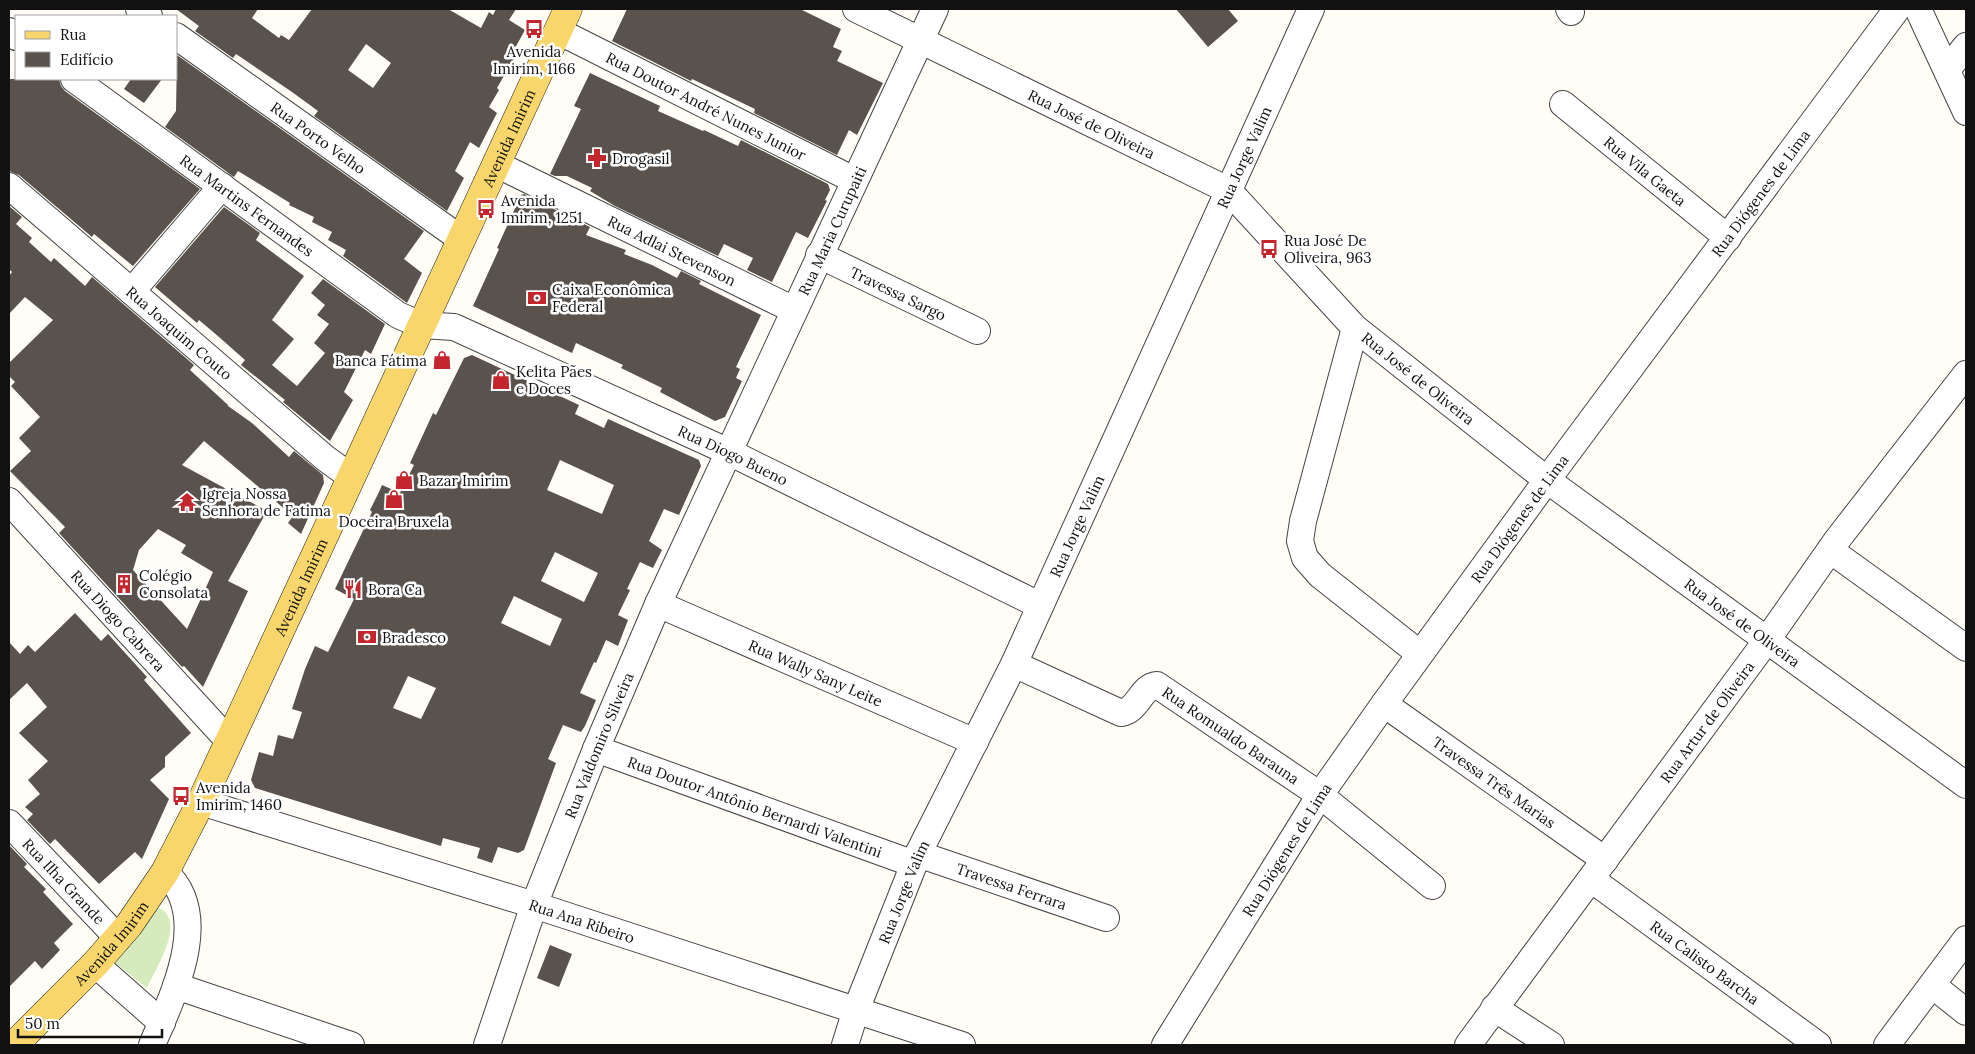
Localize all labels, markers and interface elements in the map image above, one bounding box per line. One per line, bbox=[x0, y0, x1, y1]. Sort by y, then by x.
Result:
legend bbox=[15, 15, 178, 80]
bus stop icon: Avenida Imirim, 1166 bbox=[523, 18, 545, 40]
text: Rua bbox=[60, 25, 86, 44]
place label: Avenida Imirim, 1166 bbox=[493, 42, 575, 78]
street label: Rua Doutor André Nunes Junior bbox=[603, 47, 810, 164]
text: Edifício bbox=[60, 50, 113, 69]
street label: Rua José de Oliveira bbox=[1025, 85, 1158, 163]
street label: Avenida Imirim bbox=[477, 86, 539, 191]
street label: Rua Porto Velho bbox=[267, 97, 370, 178]
street label: Rua Jorge Valim bbox=[1212, 103, 1275, 211]
street label: Rua Diógenes de Lima bbox=[1707, 125, 1814, 260]
street label: Rua Vila Gaeta bbox=[1600, 132, 1690, 210]
pharmacy icon: Drogasil bbox=[586, 147, 608, 169]
place label: Drogasil bbox=[612, 149, 670, 168]
street label: Rua Martins Fernandes bbox=[176, 150, 318, 260]
street label: Rua Maria Curupaiti bbox=[794, 163, 870, 298]
place label: Avenida Imirim, 1251 bbox=[500, 191, 583, 227]
bus stop icon: Avenida Imirim, 1251 bbox=[475, 198, 497, 220]
street label: Rua Adlai Stevenson bbox=[605, 211, 739, 290]
place label: Rua José De Oliveira, 963 bbox=[1284, 231, 1372, 267]
bus stop icon: Rua José De Oliveira, 963 bbox=[1258, 238, 1280, 260]
street label: Travessa Sargo bbox=[847, 262, 950, 324]
place label: Caixa Econômica Federal bbox=[552, 280, 672, 316]
street label: Rua Joaquim Couto bbox=[123, 282, 237, 384]
bank icon: Caixa Econômica Federal bbox=[526, 287, 548, 309]
street label: Rua José de Oliveira bbox=[1358, 328, 1479, 429]
shop icon: Banca Fátima bbox=[431, 349, 453, 371]
place label: Banca Fátima bbox=[335, 351, 427, 370]
place label: Kelita Pães e Doces bbox=[516, 362, 592, 398]
shop icon: Kelita Pães e Doces bbox=[490, 369, 512, 391]
street label: Rua Diogo Bueno bbox=[675, 421, 791, 489]
street label: Rua Diógenes de Lima bbox=[1466, 450, 1572, 586]
shop icon: Bazar Imirim bbox=[393, 469, 415, 491]
place label: Bazar Imirim bbox=[419, 471, 509, 490]
street label: Rua Jorge Valim bbox=[1045, 472, 1108, 580]
place label: Igreja Nossa Senhora de Fatima bbox=[202, 484, 331, 520]
shop icon: Doceira Bruxela bbox=[383, 488, 405, 510]
temple icon: Igreja Nossa Senhora de Fatima bbox=[176, 491, 198, 513]
place label: Doceira Bruxela bbox=[339, 512, 450, 531]
street label: Avenida Imirim bbox=[269, 535, 331, 640]
street label: Rua Diogo Cabrera bbox=[67, 566, 170, 675]
place label: Colégio Consolata bbox=[139, 566, 209, 602]
building icon: Colégio Consolata bbox=[113, 573, 135, 595]
street label: Rua José de Oliveira bbox=[1681, 574, 1804, 671]
restaurant icon: Bora Ca bbox=[342, 578, 364, 600]
place label: Bora Ca bbox=[368, 580, 423, 599]
bank icon: Bradesco bbox=[356, 626, 378, 648]
place label: Bradesco bbox=[382, 628, 446, 647]
street label: Rua Wally Sany Leite bbox=[746, 635, 886, 710]
street label: Rua Artur de Oliveira bbox=[1656, 657, 1758, 786]
street label: Rua Valdomiro Silveira bbox=[560, 669, 637, 821]
street label: Rua Romualdo Barauna bbox=[1159, 682, 1303, 788]
street label: Travessa Três Marias bbox=[1429, 732, 1560, 832]
street label: Rua Doutor Antônio Bernardi Valentini bbox=[625, 752, 885, 861]
place label: Avenida Imirim, 1460 bbox=[195, 778, 282, 814]
street label: Rua Diógenes de Lima bbox=[1238, 779, 1335, 920]
bus stop icon: Avenida Imirim, 1460 bbox=[170, 785, 192, 807]
street label: Rua Ilha Grande bbox=[19, 834, 109, 928]
street label: Rua Jorge Valim bbox=[874, 837, 933, 946]
street label: Travessa Ferrara bbox=[954, 858, 1070, 914]
street label: Rua Ana Ribeiro bbox=[527, 895, 637, 947]
street label: Avenida Imirim bbox=[69, 897, 152, 990]
street label: Rua Calisto Barcha bbox=[1647, 916, 1763, 1009]
scale bar bbox=[18, 1006, 161, 1038]
text: 50 m bbox=[25, 1014, 60, 1033]

